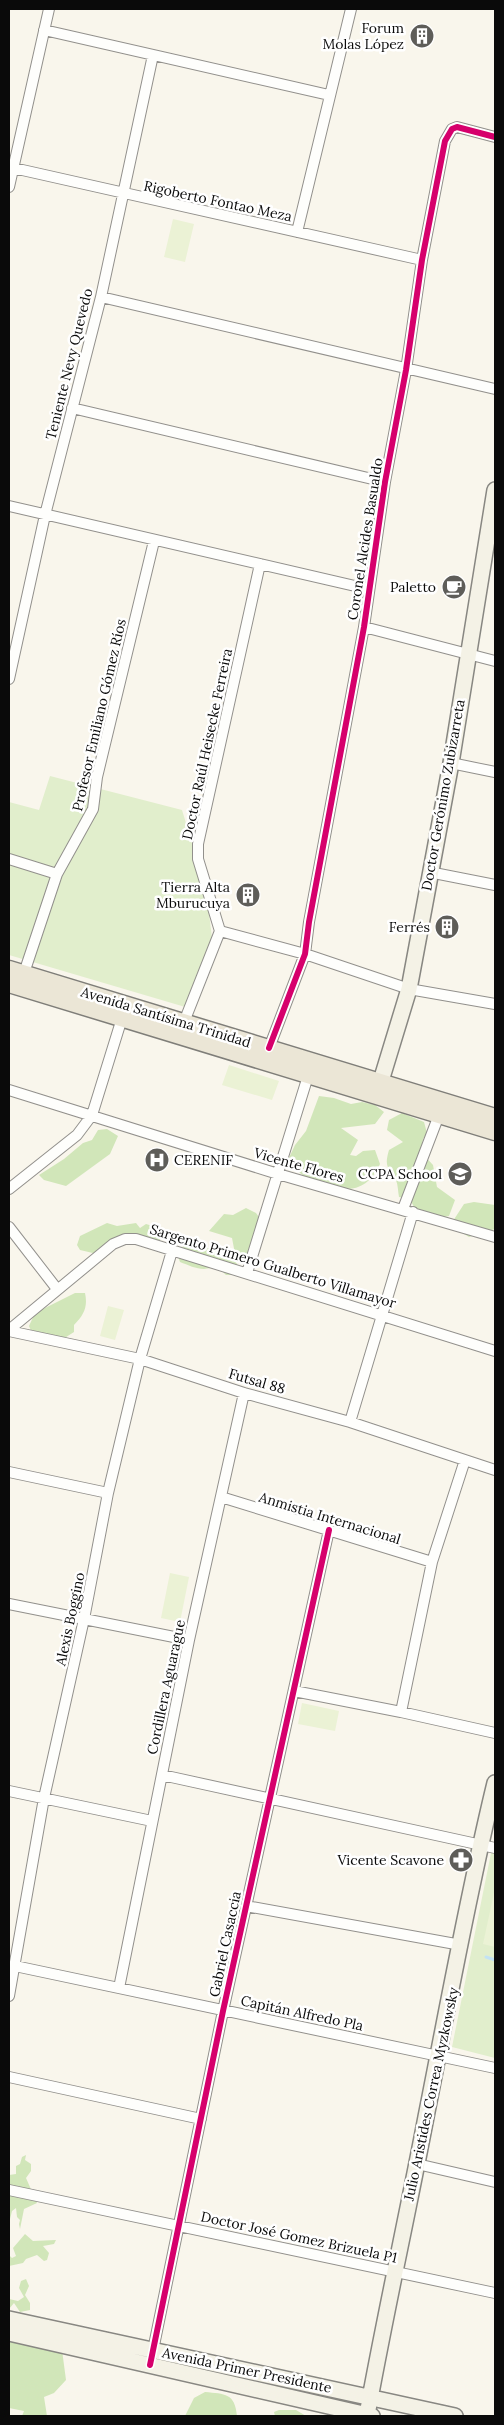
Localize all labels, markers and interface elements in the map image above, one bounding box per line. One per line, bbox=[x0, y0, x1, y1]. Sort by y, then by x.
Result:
place label: Forum Molas López bbox=[322, 19, 404, 53]
building icon: Forum Molas López bbox=[409, 23, 435, 49]
street label: Rigoberto Fontao Meza bbox=[142, 176, 294, 226]
street label: Teniente Nevy Quevedo bbox=[41, 287, 97, 441]
street label: Coronel Alcides Basualdo bbox=[343, 457, 387, 621]
cafe icon: Paletto bbox=[441, 574, 467, 600]
place label: Paletto bbox=[390, 578, 436, 596]
street label: Profesor Emiliano Gómez Ríos bbox=[68, 617, 130, 813]
street label: Doctor Raúl Heisecke Ferreira bbox=[178, 647, 236, 841]
street label: Doctor Gerónimo Zubizarreta bbox=[417, 698, 469, 892]
place label: Tierra Alta Mburucuya bbox=[156, 878, 230, 912]
building icon: Tierra Alta Mburucuya bbox=[235, 882, 261, 908]
building icon: Ferrés bbox=[434, 914, 460, 940]
place label: Ferrés bbox=[389, 918, 430, 936]
street label: Avenida Santísima Trinidad bbox=[78, 982, 253, 1051]
street label: Vicente Flores bbox=[251, 1143, 346, 1186]
hospital icon: CERENIF bbox=[144, 1147, 170, 1173]
place label: CERENIF bbox=[174, 1151, 233, 1169]
school or university icon: CCPA School bbox=[447, 1161, 473, 1187]
place label: CCPA School bbox=[358, 1165, 442, 1183]
street label: Sargento Primero Gualberto Villamayor bbox=[148, 1220, 398, 1312]
street label: Futsal 88 bbox=[227, 1364, 288, 1398]
street label: Anmistia Internacional bbox=[256, 1488, 403, 1548]
street label: Alexis Boggino bbox=[51, 1571, 89, 1668]
street label: Cordillera Aguarague bbox=[143, 1618, 189, 1756]
pharmacy icon: Vicente Scavone bbox=[448, 1847, 474, 1873]
place label: Vicente Scavone bbox=[336, 1851, 444, 1869]
street label: Gabriel Casaccia bbox=[205, 1889, 245, 1999]
street label: Julio Aristides Correa Myzkowsky bbox=[399, 1985, 463, 2203]
street label: Capitán Alfredo Pla bbox=[239, 1991, 365, 2035]
street label: Doctor José Gomez Brizuela P1 bbox=[199, 2207, 399, 2267]
street label: Avenida Primer Presidente bbox=[160, 2343, 334, 2397]

